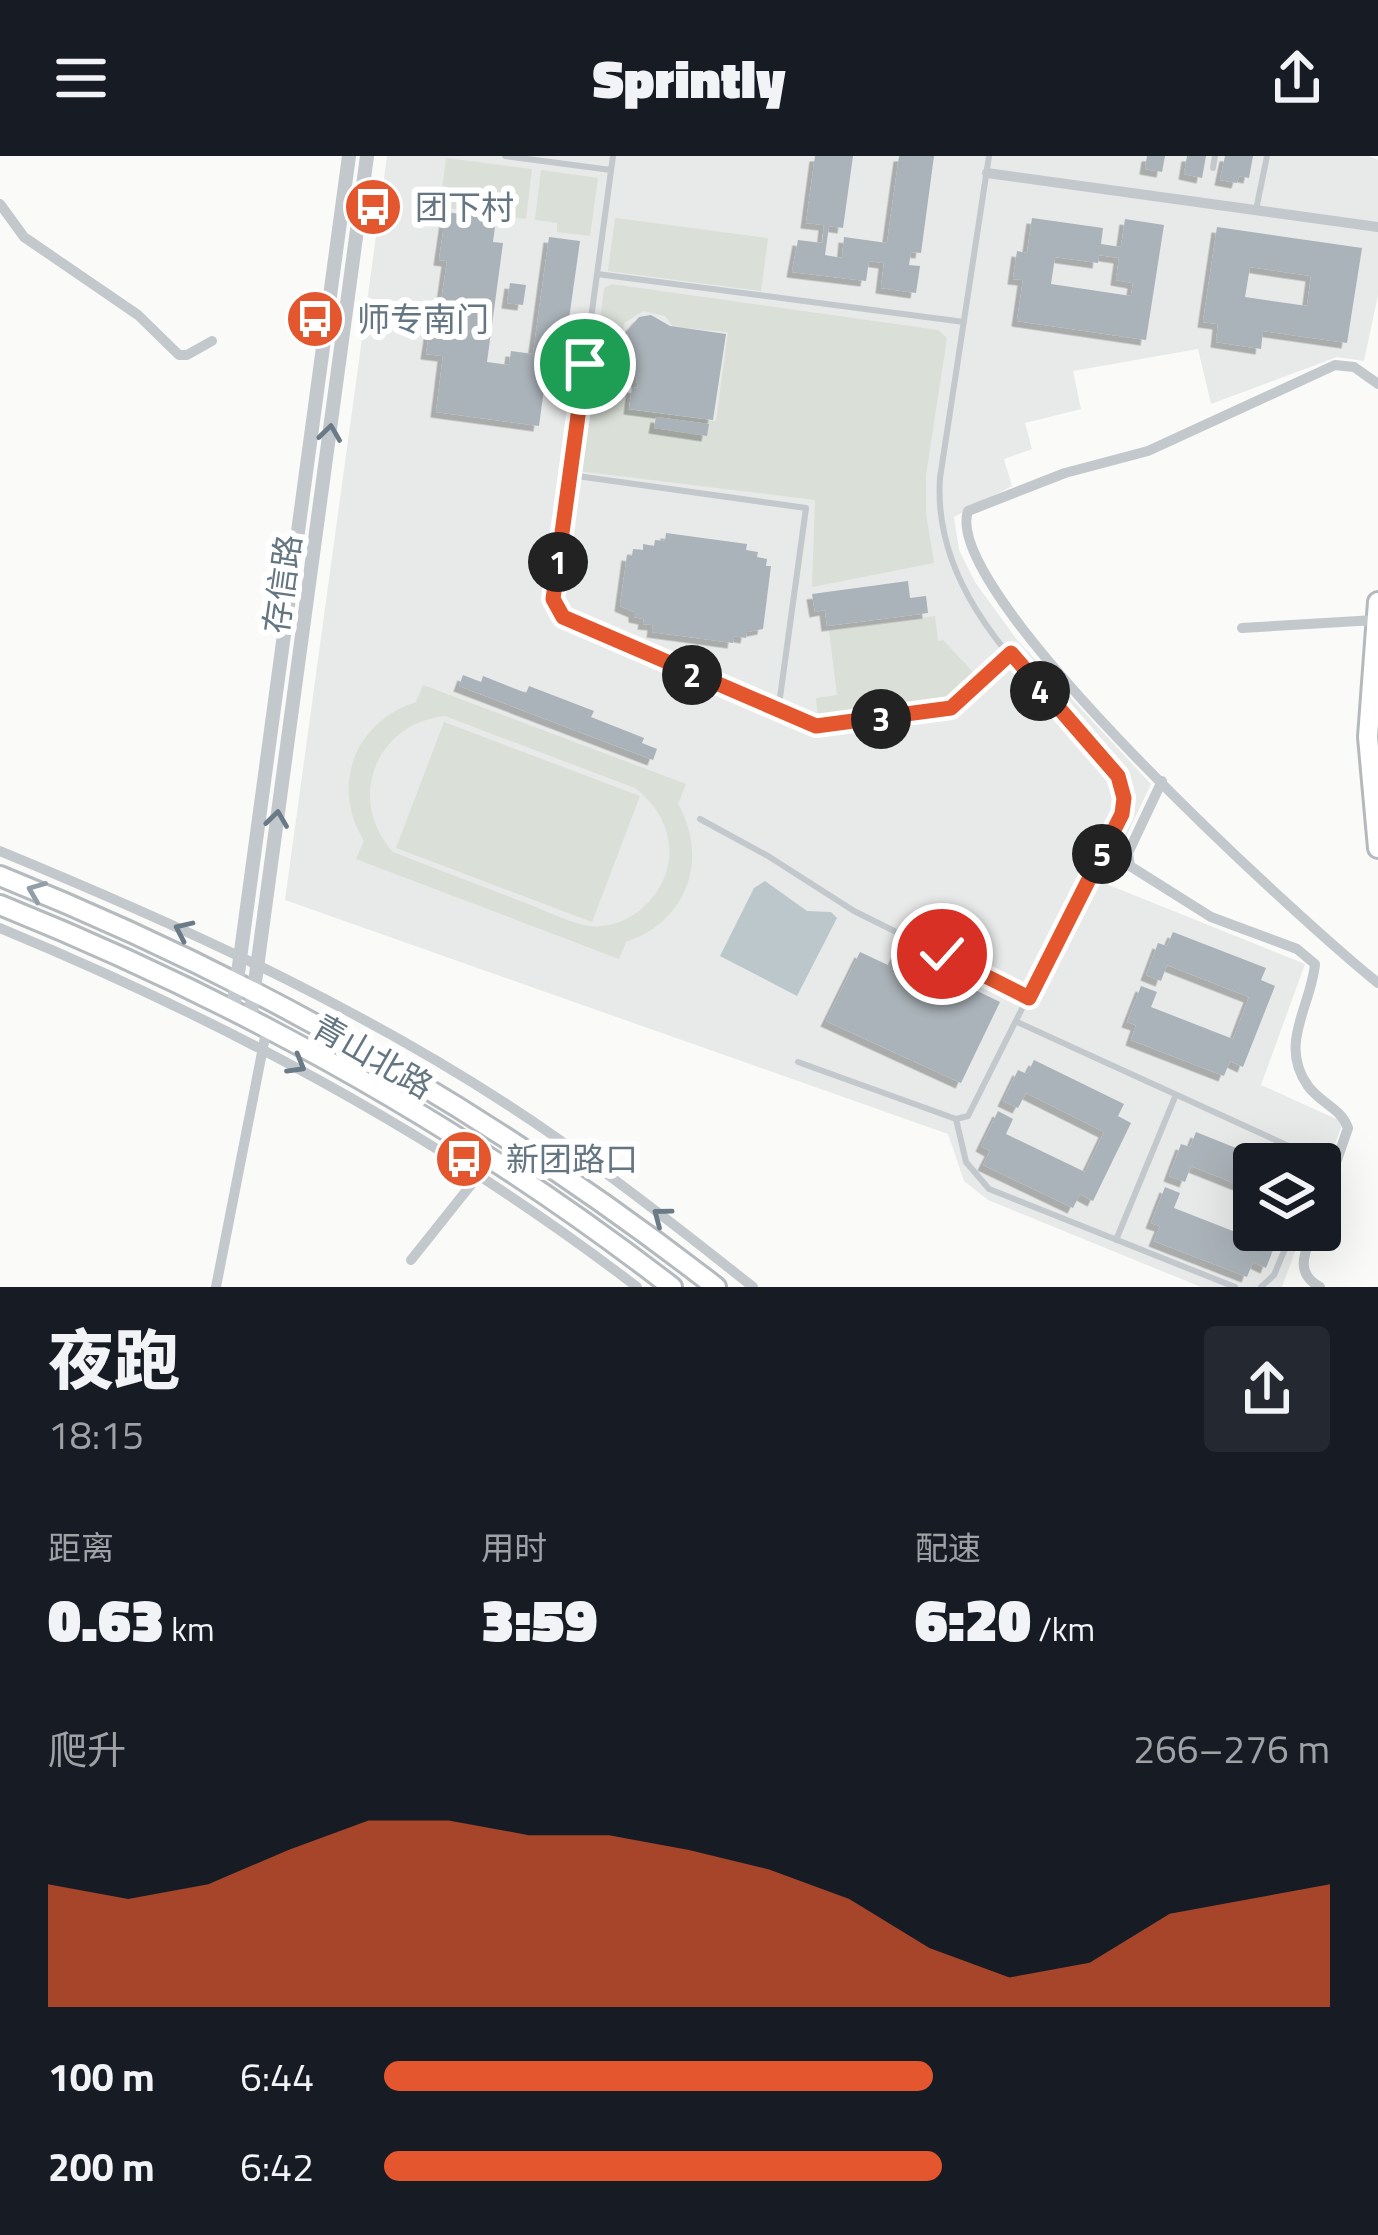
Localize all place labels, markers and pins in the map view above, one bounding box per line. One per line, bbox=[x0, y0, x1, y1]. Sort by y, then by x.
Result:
bus stop icon: 团下村 bbox=[342, 176, 404, 238]
place label: 团下村 bbox=[415, 182, 514, 232]
bus stop icon: 师专南门 bbox=[284, 288, 346, 350]
place label: 师专南门 bbox=[357, 294, 489, 344]
pin bbox=[534, 313, 636, 415]
pin: 1 bbox=[528, 532, 588, 592]
pin: 2 bbox=[662, 645, 722, 705]
pin: 4 bbox=[1010, 661, 1070, 721]
pin: 3 bbox=[851, 689, 911, 749]
pin: 5 bbox=[1072, 824, 1132, 884]
pin bbox=[891, 903, 993, 1005]
bus stop icon: 新团路口 bbox=[433, 1128, 495, 1190]
place label: 新团路口 bbox=[506, 1134, 638, 1184]

